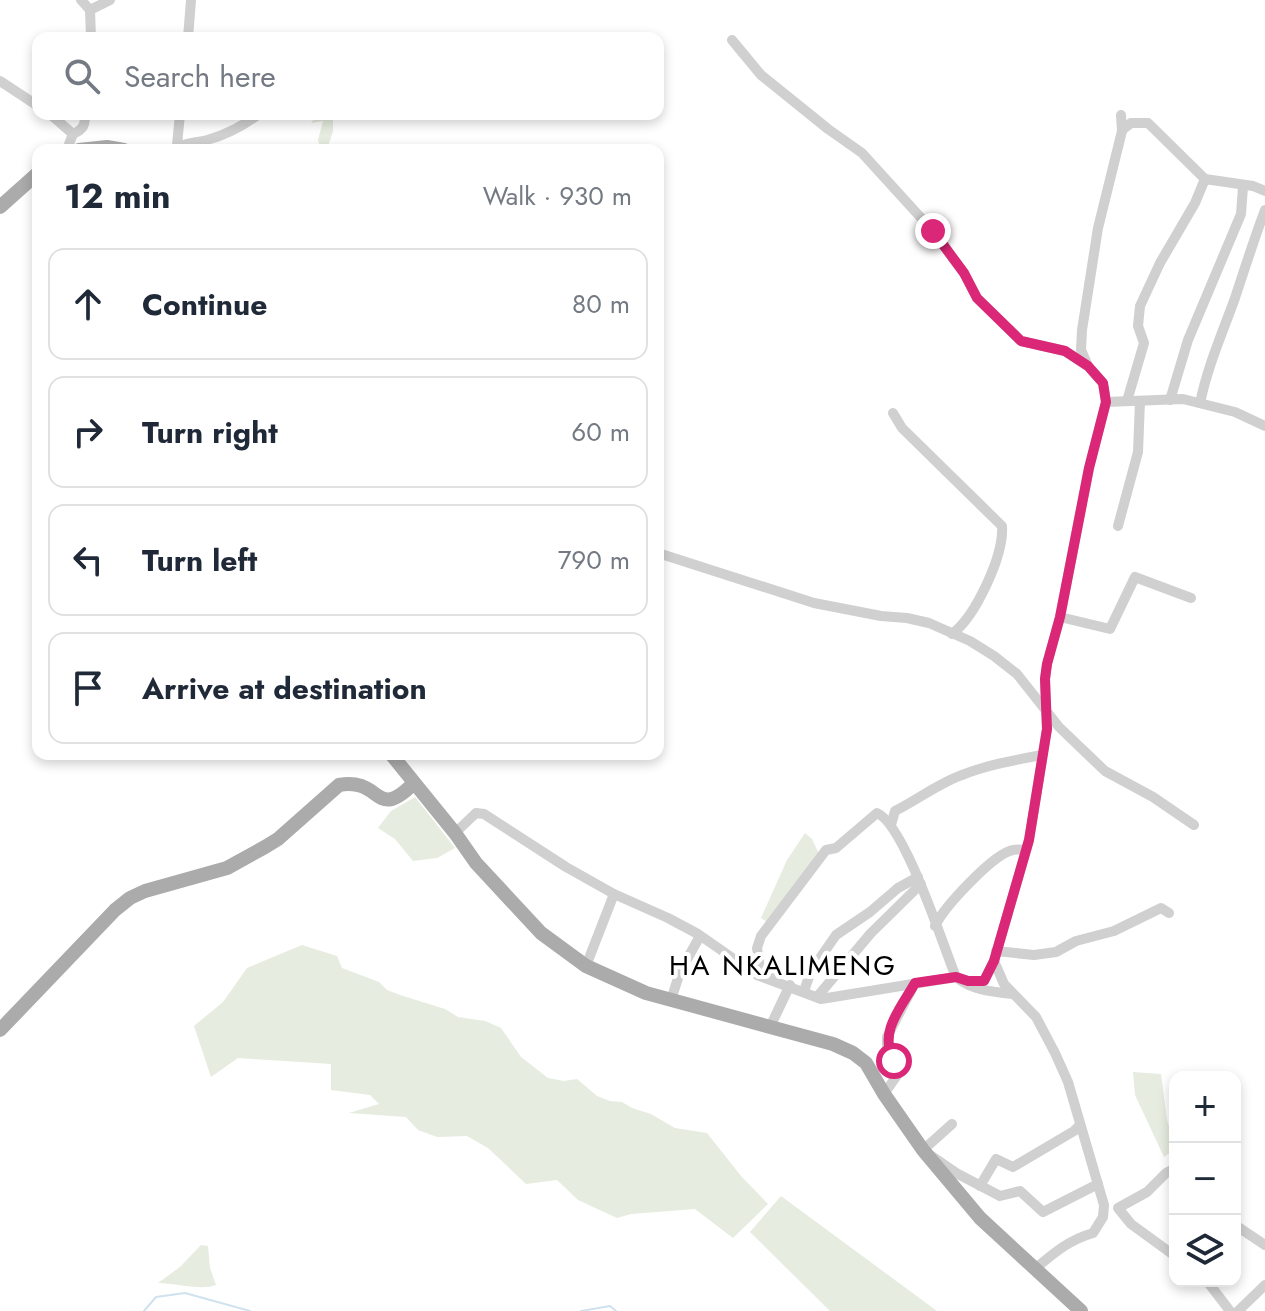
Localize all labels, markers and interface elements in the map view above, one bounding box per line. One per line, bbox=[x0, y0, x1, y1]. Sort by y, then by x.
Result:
search box bbox=[32, 32, 664, 120]
icon: search bbox=[60, 54, 104, 98]
text: Search here bbox=[124, 55, 276, 98]
text: 12 min bbox=[64, 172, 171, 221]
text: Walk · 930 m bbox=[483, 177, 632, 215]
route end bbox=[915, 213, 951, 249]
icon: ahead bbox=[66, 282, 110, 326]
text: Continue bbox=[142, 283, 268, 326]
text: 80 m bbox=[572, 285, 630, 323]
icon: right bbox=[66, 410, 110, 454]
text: Turn right bbox=[142, 411, 278, 454]
text: 60 m bbox=[571, 413, 630, 451]
icon: left bbox=[66, 538, 110, 582]
text: Turn left bbox=[142, 539, 257, 582]
text: 790 m bbox=[558, 541, 630, 579]
icon: arrive bbox=[66, 666, 110, 710]
text: Arrive at destination bbox=[142, 667, 427, 710]
district label: HA NKALIMENG bbox=[669, 945, 897, 986]
route start bbox=[876, 1043, 912, 1079]
map controls bbox=[1169, 1071, 1241, 1287]
button: + bbox=[1169, 1071, 1241, 1143]
button: − bbox=[1169, 1143, 1241, 1215]
button: layers bbox=[1169, 1215, 1241, 1287]

